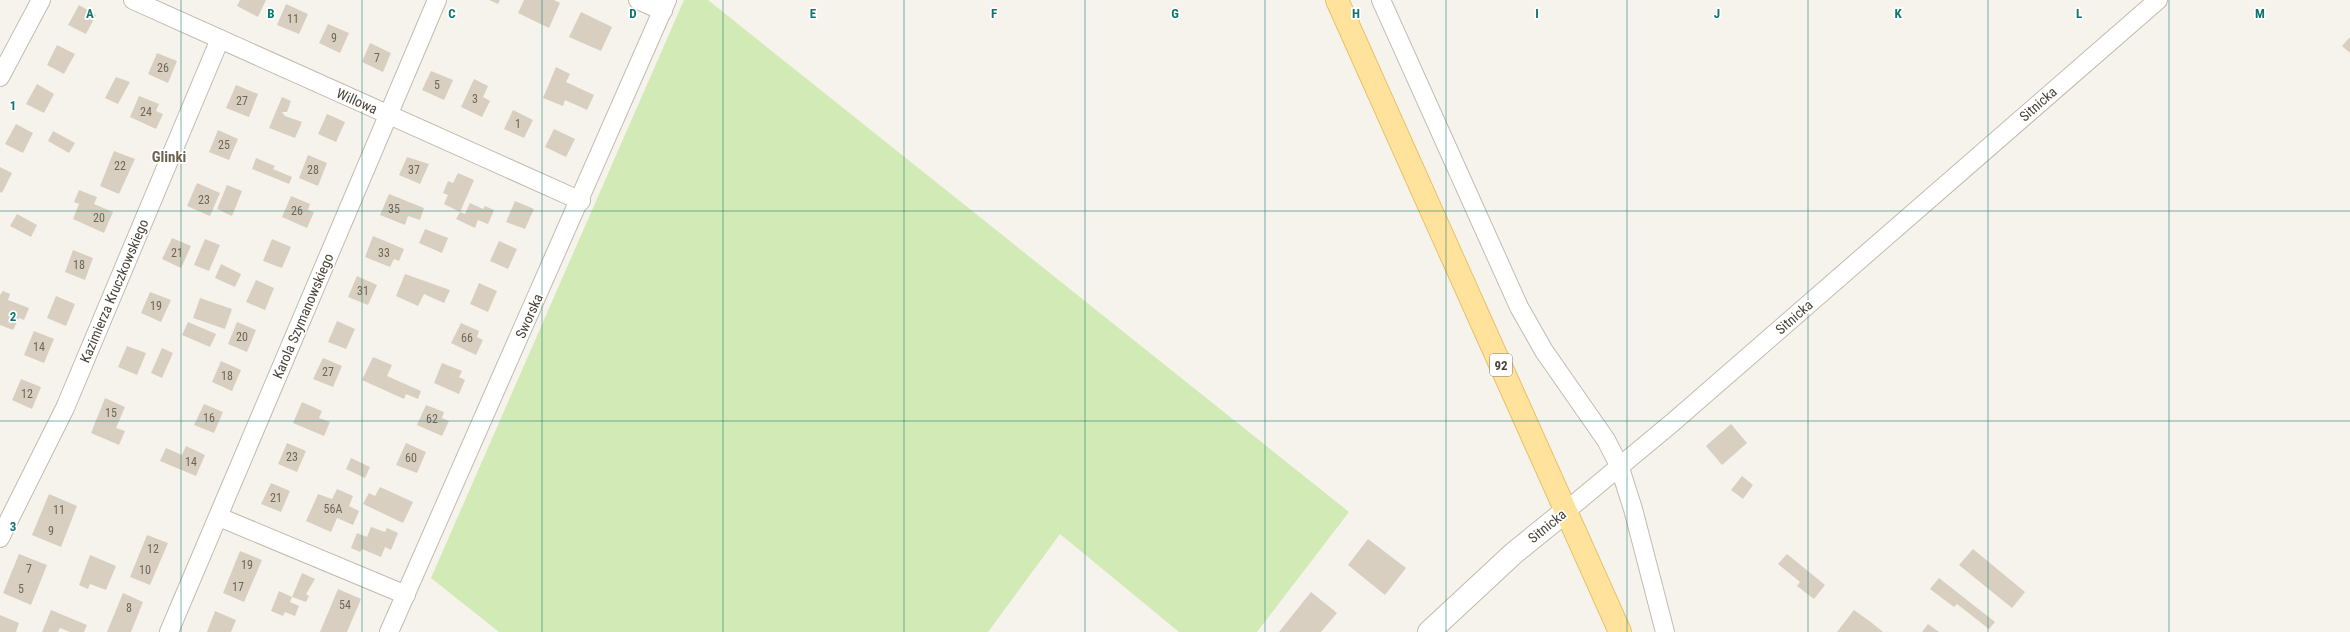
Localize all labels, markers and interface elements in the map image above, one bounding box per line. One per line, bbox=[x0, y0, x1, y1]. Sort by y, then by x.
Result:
text: A bbox=[86, 6, 94, 21]
text: B bbox=[267, 6, 275, 21]
text: C bbox=[448, 6, 456, 21]
text: D bbox=[629, 6, 637, 21]
text: E bbox=[810, 6, 817, 21]
text: F bbox=[991, 6, 997, 21]
text: G bbox=[1171, 6, 1179, 21]
text: H bbox=[1352, 6, 1360, 21]
text: I bbox=[1535, 6, 1539, 21]
text: J bbox=[1714, 6, 1720, 21]
text: K bbox=[1894, 6, 1902, 21]
text: L bbox=[2076, 6, 2082, 21]
text: M bbox=[2255, 6, 2265, 21]
house number: 11 bbox=[287, 12, 299, 26]
house number: 9 bbox=[331, 31, 337, 45]
house number: 7 bbox=[374, 51, 380, 65]
house number: 26 bbox=[157, 61, 169, 75]
house number: 5 bbox=[434, 78, 440, 92]
street label: Sitnicka bbox=[2016, 83, 2060, 125]
street label: Willowa bbox=[334, 85, 380, 117]
house number: 3 bbox=[472, 92, 478, 106]
house number: 27 bbox=[236, 94, 248, 108]
text: 1 bbox=[10, 98, 16, 113]
house number: 24 bbox=[140, 105, 152, 119]
house number: 1 bbox=[515, 117, 521, 131]
house number: 25 bbox=[218, 138, 230, 152]
district label: Glinki bbox=[152, 148, 186, 166]
house number: 22 bbox=[114, 159, 126, 173]
house number: 28 bbox=[307, 163, 319, 177]
house number: 37 bbox=[408, 163, 420, 177]
house number: 23 bbox=[198, 193, 210, 207]
house number: 35 bbox=[388, 202, 400, 216]
house number: 26 bbox=[291, 204, 303, 218]
house number: 20 bbox=[93, 211, 105, 225]
street label: Kazimierza Kruczkowskiego bbox=[76, 217, 152, 365]
house number: 21 bbox=[171, 246, 183, 260]
house number: 33 bbox=[378, 246, 390, 260]
street label: Karola Szymanowskiego bbox=[269, 251, 337, 381]
house number: 18 bbox=[73, 258, 85, 272]
house number: 31 bbox=[357, 284, 369, 298]
street label: Sworska bbox=[512, 291, 546, 341]
street label: Sitnicka bbox=[1772, 296, 1816, 338]
house number: 19 bbox=[150, 299, 162, 313]
text: 2 bbox=[10, 309, 17, 324]
house number: 20 bbox=[236, 330, 248, 344]
house number: 66 bbox=[461, 331, 473, 345]
house number: 14 bbox=[33, 340, 45, 354]
road number: 92 bbox=[1490, 354, 1512, 376]
house number: 27 bbox=[322, 365, 334, 379]
house number: 18 bbox=[221, 369, 233, 383]
house number: 12 bbox=[21, 387, 33, 401]
house number: 15 bbox=[105, 406, 117, 420]
house number: 16 bbox=[203, 411, 215, 425]
house number: 62 bbox=[426, 412, 438, 426]
house number: 23 bbox=[286, 450, 298, 464]
house number: 60 bbox=[405, 451, 417, 465]
house number: 14 bbox=[185, 455, 197, 469]
house number: 21 bbox=[270, 491, 282, 505]
house number: 56A bbox=[324, 502, 342, 516]
house number: 11 bbox=[53, 503, 65, 517]
street label: Sitnicka bbox=[1525, 506, 1569, 546]
text: 3 bbox=[10, 519, 16, 534]
house number: 9 bbox=[48, 524, 54, 538]
house number: 12 bbox=[147, 542, 159, 556]
house number: 19 bbox=[241, 558, 253, 572]
house number: 7 bbox=[26, 562, 32, 576]
house number: 10 bbox=[139, 563, 151, 577]
house number: 17 bbox=[232, 580, 244, 594]
house number: 5 bbox=[18, 582, 24, 596]
house number: 54 bbox=[339, 598, 351, 612]
house number: 8 bbox=[126, 601, 132, 615]

